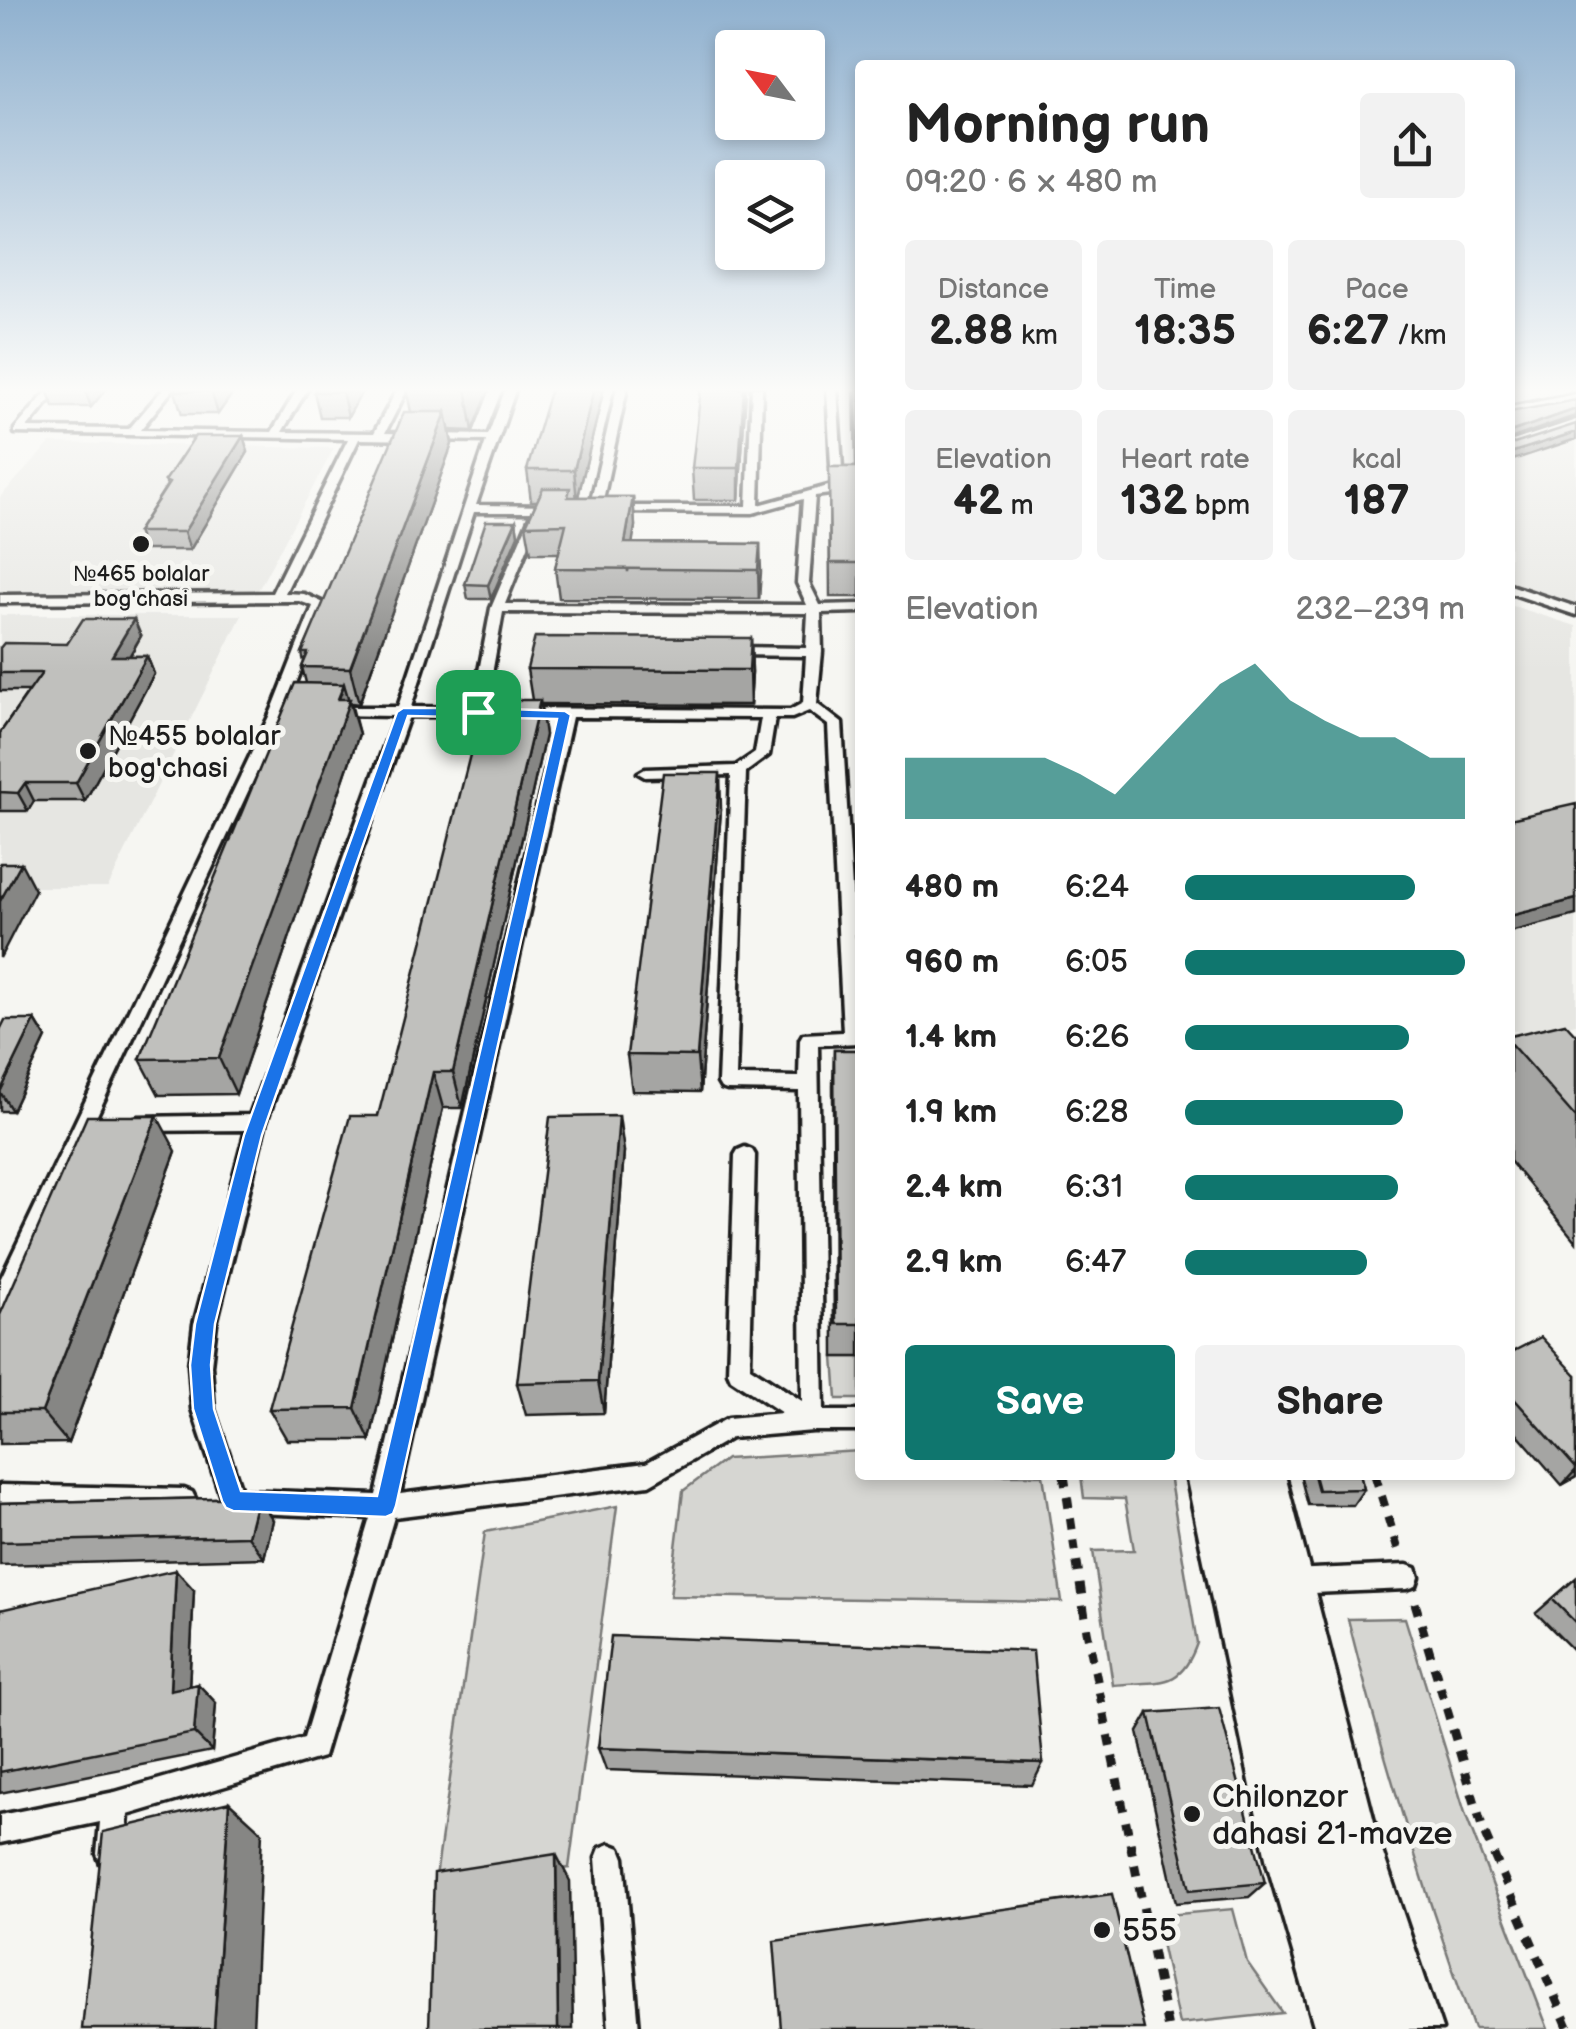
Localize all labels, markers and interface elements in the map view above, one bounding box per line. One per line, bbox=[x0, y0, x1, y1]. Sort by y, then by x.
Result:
north arrow bbox=[715, 30, 825, 140]
map controls bbox=[715, 30, 825, 270]
text: Morning run bbox=[905, 92, 1210, 159]
button: share bbox=[1360, 93, 1465, 198]
button: layers bbox=[715, 160, 825, 270]
text: 09:20 · 6 × 480 m bbox=[905, 163, 1158, 202]
text: Distance bbox=[937, 273, 1049, 306]
text: Time bbox=[1154, 273, 1216, 306]
text: Pace bbox=[1345, 273, 1409, 306]
text: 2.88 bbox=[929, 306, 1014, 357]
text: 18:35 bbox=[1134, 306, 1236, 357]
text: 6:27 bbox=[1307, 306, 1390, 357]
text: km bbox=[1014, 319, 1058, 352]
text: /km bbox=[1390, 319, 1447, 352]
text: Elevation bbox=[935, 443, 1052, 476]
text: Heart rate bbox=[1120, 443, 1250, 476]
text: kcal bbox=[1352, 443, 1402, 476]
text: 42 bbox=[953, 476, 1003, 527]
text: 132 bbox=[1120, 476, 1187, 527]
text: 187 bbox=[1344, 476, 1410, 527]
text: m bbox=[1003, 489, 1034, 522]
text: bpm bbox=[1187, 489, 1250, 522]
marker: №465 bolalar bog'chasi bbox=[130, 533, 152, 555]
place label: №465 bolalar bog'chasi bbox=[73, 561, 210, 613]
text: Elevation bbox=[905, 590, 1038, 629]
text: 232–239 m bbox=[1296, 590, 1465, 629]
pin bbox=[436, 670, 521, 755]
icon: arrive bbox=[451, 685, 506, 740]
place label: №455 bolalar bog'chasi bbox=[108, 720, 281, 785]
marker: №455 bolalar bog'chasi bbox=[77, 740, 99, 762]
text: 480 m bbox=[905, 868, 999, 907]
text: 6:24 bbox=[1065, 868, 1129, 907]
text: 960 m bbox=[905, 943, 999, 982]
text: 6:05 bbox=[1065, 943, 1128, 982]
text: 1.4 km bbox=[905, 1018, 997, 1057]
text: 6:26 bbox=[1065, 1018, 1129, 1057]
text: 1.9 km bbox=[905, 1093, 997, 1132]
text: 6:28 bbox=[1065, 1093, 1129, 1132]
text: 2.4 km bbox=[905, 1168, 1003, 1207]
text: 6:31 bbox=[1065, 1168, 1123, 1207]
text: 2.9 km bbox=[905, 1243, 1003, 1282]
text: 6:47 bbox=[1065, 1243, 1126, 1282]
button: Save bbox=[905, 1345, 1175, 1460]
button: Share bbox=[1195, 1345, 1465, 1460]
place label: Chilonzor dahasi 21-mavze bbox=[1212, 1778, 1452, 1854]
marker: Chilonzor dahasi 21-mavze bbox=[1181, 1803, 1203, 1825]
place label: 555 bbox=[1122, 1912, 1177, 1951]
marker: 555 bbox=[1091, 1919, 1113, 1941]

